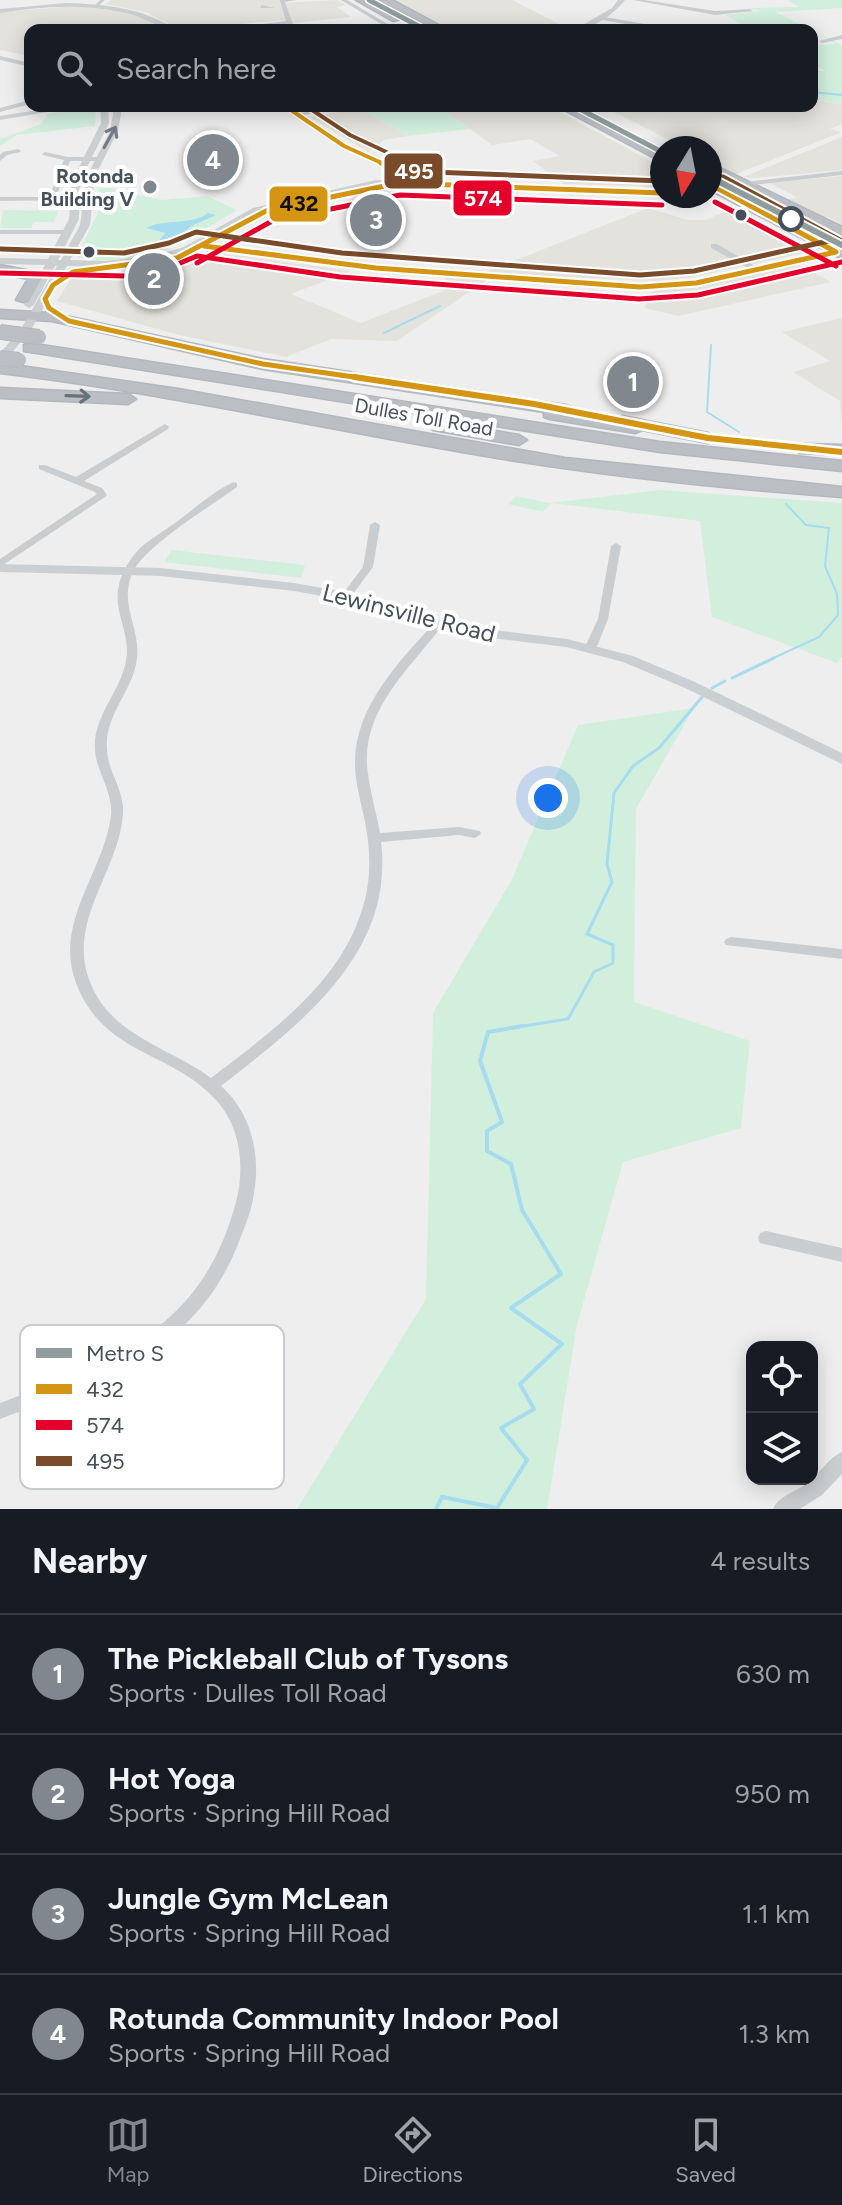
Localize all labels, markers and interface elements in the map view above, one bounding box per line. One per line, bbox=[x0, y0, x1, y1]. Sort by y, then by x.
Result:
search box bbox=[24, 24, 818, 112]
icon: search bbox=[52, 46, 96, 90]
text: Search here bbox=[116, 50, 276, 87]
one-way arrow bbox=[102, 126, 118, 149]
pin: 4 bbox=[187, 130, 239, 190]
north arrow bbox=[650, 136, 722, 208]
line badge: 495 bbox=[383, 152, 444, 190]
text: 495 bbox=[394, 158, 434, 185]
place label: Rotonda Building V bbox=[41, 164, 135, 211]
marker: Rotonda Building V bbox=[141, 178, 159, 196]
line badge: 574 bbox=[452, 179, 513, 217]
line badge: 432 bbox=[268, 185, 329, 223]
text: 574 bbox=[464, 185, 503, 212]
text: 432 bbox=[280, 190, 318, 217]
pin: 3 bbox=[350, 190, 402, 250]
unlabelled marker bbox=[733, 207, 749, 223]
unlabelled marker bbox=[779, 207, 803, 231]
unlabelled marker bbox=[81, 244, 97, 260]
pin: 2 bbox=[128, 249, 180, 309]
pin: 1 bbox=[607, 352, 659, 412]
one-way arrow bbox=[64, 388, 91, 403]
street label: Dulles Toll Road bbox=[353, 393, 495, 441]
street label: Lewinsville Road bbox=[320, 578, 498, 648]
your location bbox=[528, 778, 568, 818]
legend bbox=[20, 1325, 284, 1489]
text: Metro S bbox=[86, 1340, 164, 1367]
map controls bbox=[746, 1341, 818, 1485]
button: locate bbox=[746, 1341, 818, 1413]
text: 432 bbox=[86, 1376, 124, 1403]
text: 574 bbox=[86, 1412, 124, 1439]
button: layers bbox=[746, 1413, 818, 1485]
text: 495 bbox=[86, 1448, 125, 1475]
text: Nearby bbox=[32, 1541, 147, 1582]
text: 4 results bbox=[710, 1545, 810, 1577]
text: The Pickleball Club of Tysons bbox=[108, 1640, 508, 1677]
text: 1 bbox=[53, 1658, 63, 1690]
text: 630 m bbox=[736, 1658, 810, 1690]
text: Sports · Dulles Toll Road bbox=[108, 1677, 387, 1709]
text: Hot Yoga bbox=[108, 1760, 235, 1797]
text: 2 bbox=[50, 1778, 66, 1810]
text: 950 m bbox=[735, 1778, 810, 1810]
text: Sports · Spring Hill Road bbox=[108, 1797, 390, 1829]
text: Jungle Gym McLean bbox=[108, 1880, 389, 1917]
text: 3 bbox=[51, 1898, 65, 1930]
text: 1.1 km bbox=[742, 1898, 810, 1930]
text: Sports · Spring Hill Road bbox=[108, 1917, 390, 1949]
text: Rotunda Community Indoor Pool bbox=[108, 2000, 559, 2037]
text: 4 bbox=[50, 2018, 66, 2050]
text: 1.3 km bbox=[739, 2018, 810, 2050]
text: Sports · Spring Hill Road bbox=[108, 2037, 390, 2069]
tab: Map bbox=[106, 2113, 150, 2188]
tab: Directions bbox=[363, 2113, 463, 2188]
tab: Saved bbox=[675, 2113, 736, 2188]

